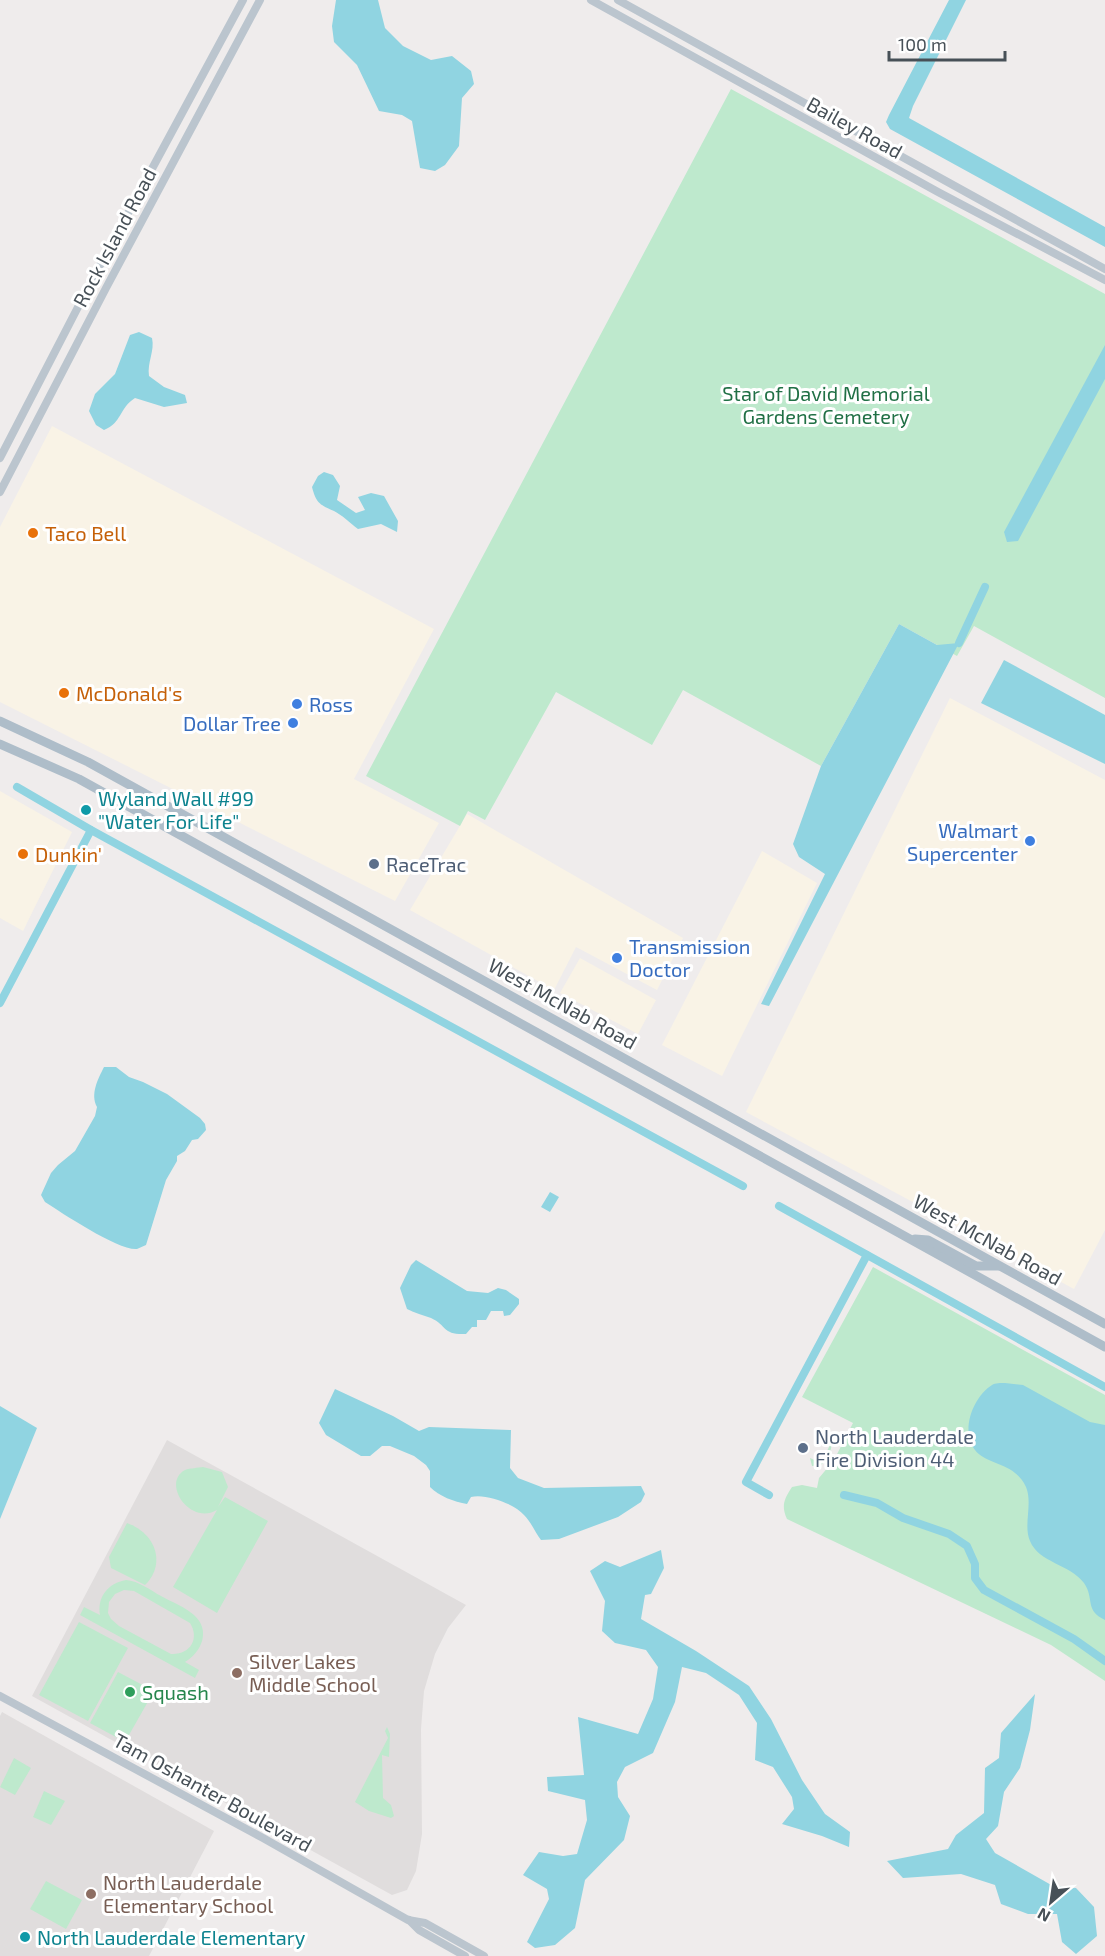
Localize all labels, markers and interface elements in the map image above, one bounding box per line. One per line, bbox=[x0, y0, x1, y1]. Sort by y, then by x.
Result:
scale bar bbox=[889, 24, 1004, 62]
text: 100 m bbox=[898, 33, 947, 55]
street label: Bailey Road bbox=[803, 91, 907, 163]
street label: Rock Island Road bbox=[67, 163, 161, 311]
park label: Star of David Memorial Gardens Cemetery bbox=[722, 381, 930, 428]
place label: Taco Bell bbox=[45, 521, 126, 545]
marker: Taco Bell bbox=[26, 526, 40, 540]
place label: McDonald's bbox=[76, 681, 182, 705]
marker: McDonald's bbox=[57, 686, 71, 700]
place label: Ross bbox=[309, 692, 353, 716]
marker: Ross bbox=[290, 697, 304, 711]
place label: Dollar Tree bbox=[183, 711, 281, 735]
marker: Dollar Tree bbox=[286, 716, 300, 730]
place label: Wyland Wall #99 "Water For Life" bbox=[98, 786, 254, 833]
marker: Wyland Wall #99 "Water For Life" bbox=[79, 803, 93, 817]
place label: Walmart Supercenter bbox=[907, 818, 1018, 865]
marker: Walmart Supercenter bbox=[1023, 834, 1037, 848]
place label: Dunkin' bbox=[35, 842, 102, 866]
marker: Dunkin' bbox=[16, 847, 30, 861]
place label: RaceTrac bbox=[386, 852, 466, 876]
marker: RaceTrac bbox=[367, 857, 381, 871]
place label: Transmission Doctor bbox=[629, 934, 750, 981]
marker: Transmission Doctor bbox=[610, 951, 624, 965]
street label: West McNab Road bbox=[485, 952, 641, 1054]
street label: West McNab Road bbox=[910, 1188, 1066, 1290]
place label: North Lauderdale Fire Division 44 bbox=[815, 1424, 974, 1471]
marker: North Lauderdale Fire Division 44 bbox=[796, 1441, 810, 1455]
place label: Silver Lakes Middle School bbox=[249, 1649, 377, 1696]
marker: Silver Lakes Middle School bbox=[230, 1666, 244, 1680]
place label: Squash bbox=[142, 1680, 209, 1704]
marker: Squash bbox=[123, 1685, 137, 1699]
street label: Tam Oshanter Boulevard bbox=[109, 1727, 317, 1857]
place label: North Lauderdale Elementary School bbox=[103, 1870, 273, 1917]
north arrow bbox=[1021, 1872, 1081, 1932]
marker: North Lauderdale Elementary School bbox=[84, 1887, 98, 1901]
text: N bbox=[1034, 1904, 1053, 1927]
place label: North Lauderdale Elementary bbox=[37, 1925, 306, 1949]
marker: North Lauderdale Elementary bbox=[18, 1930, 32, 1944]

